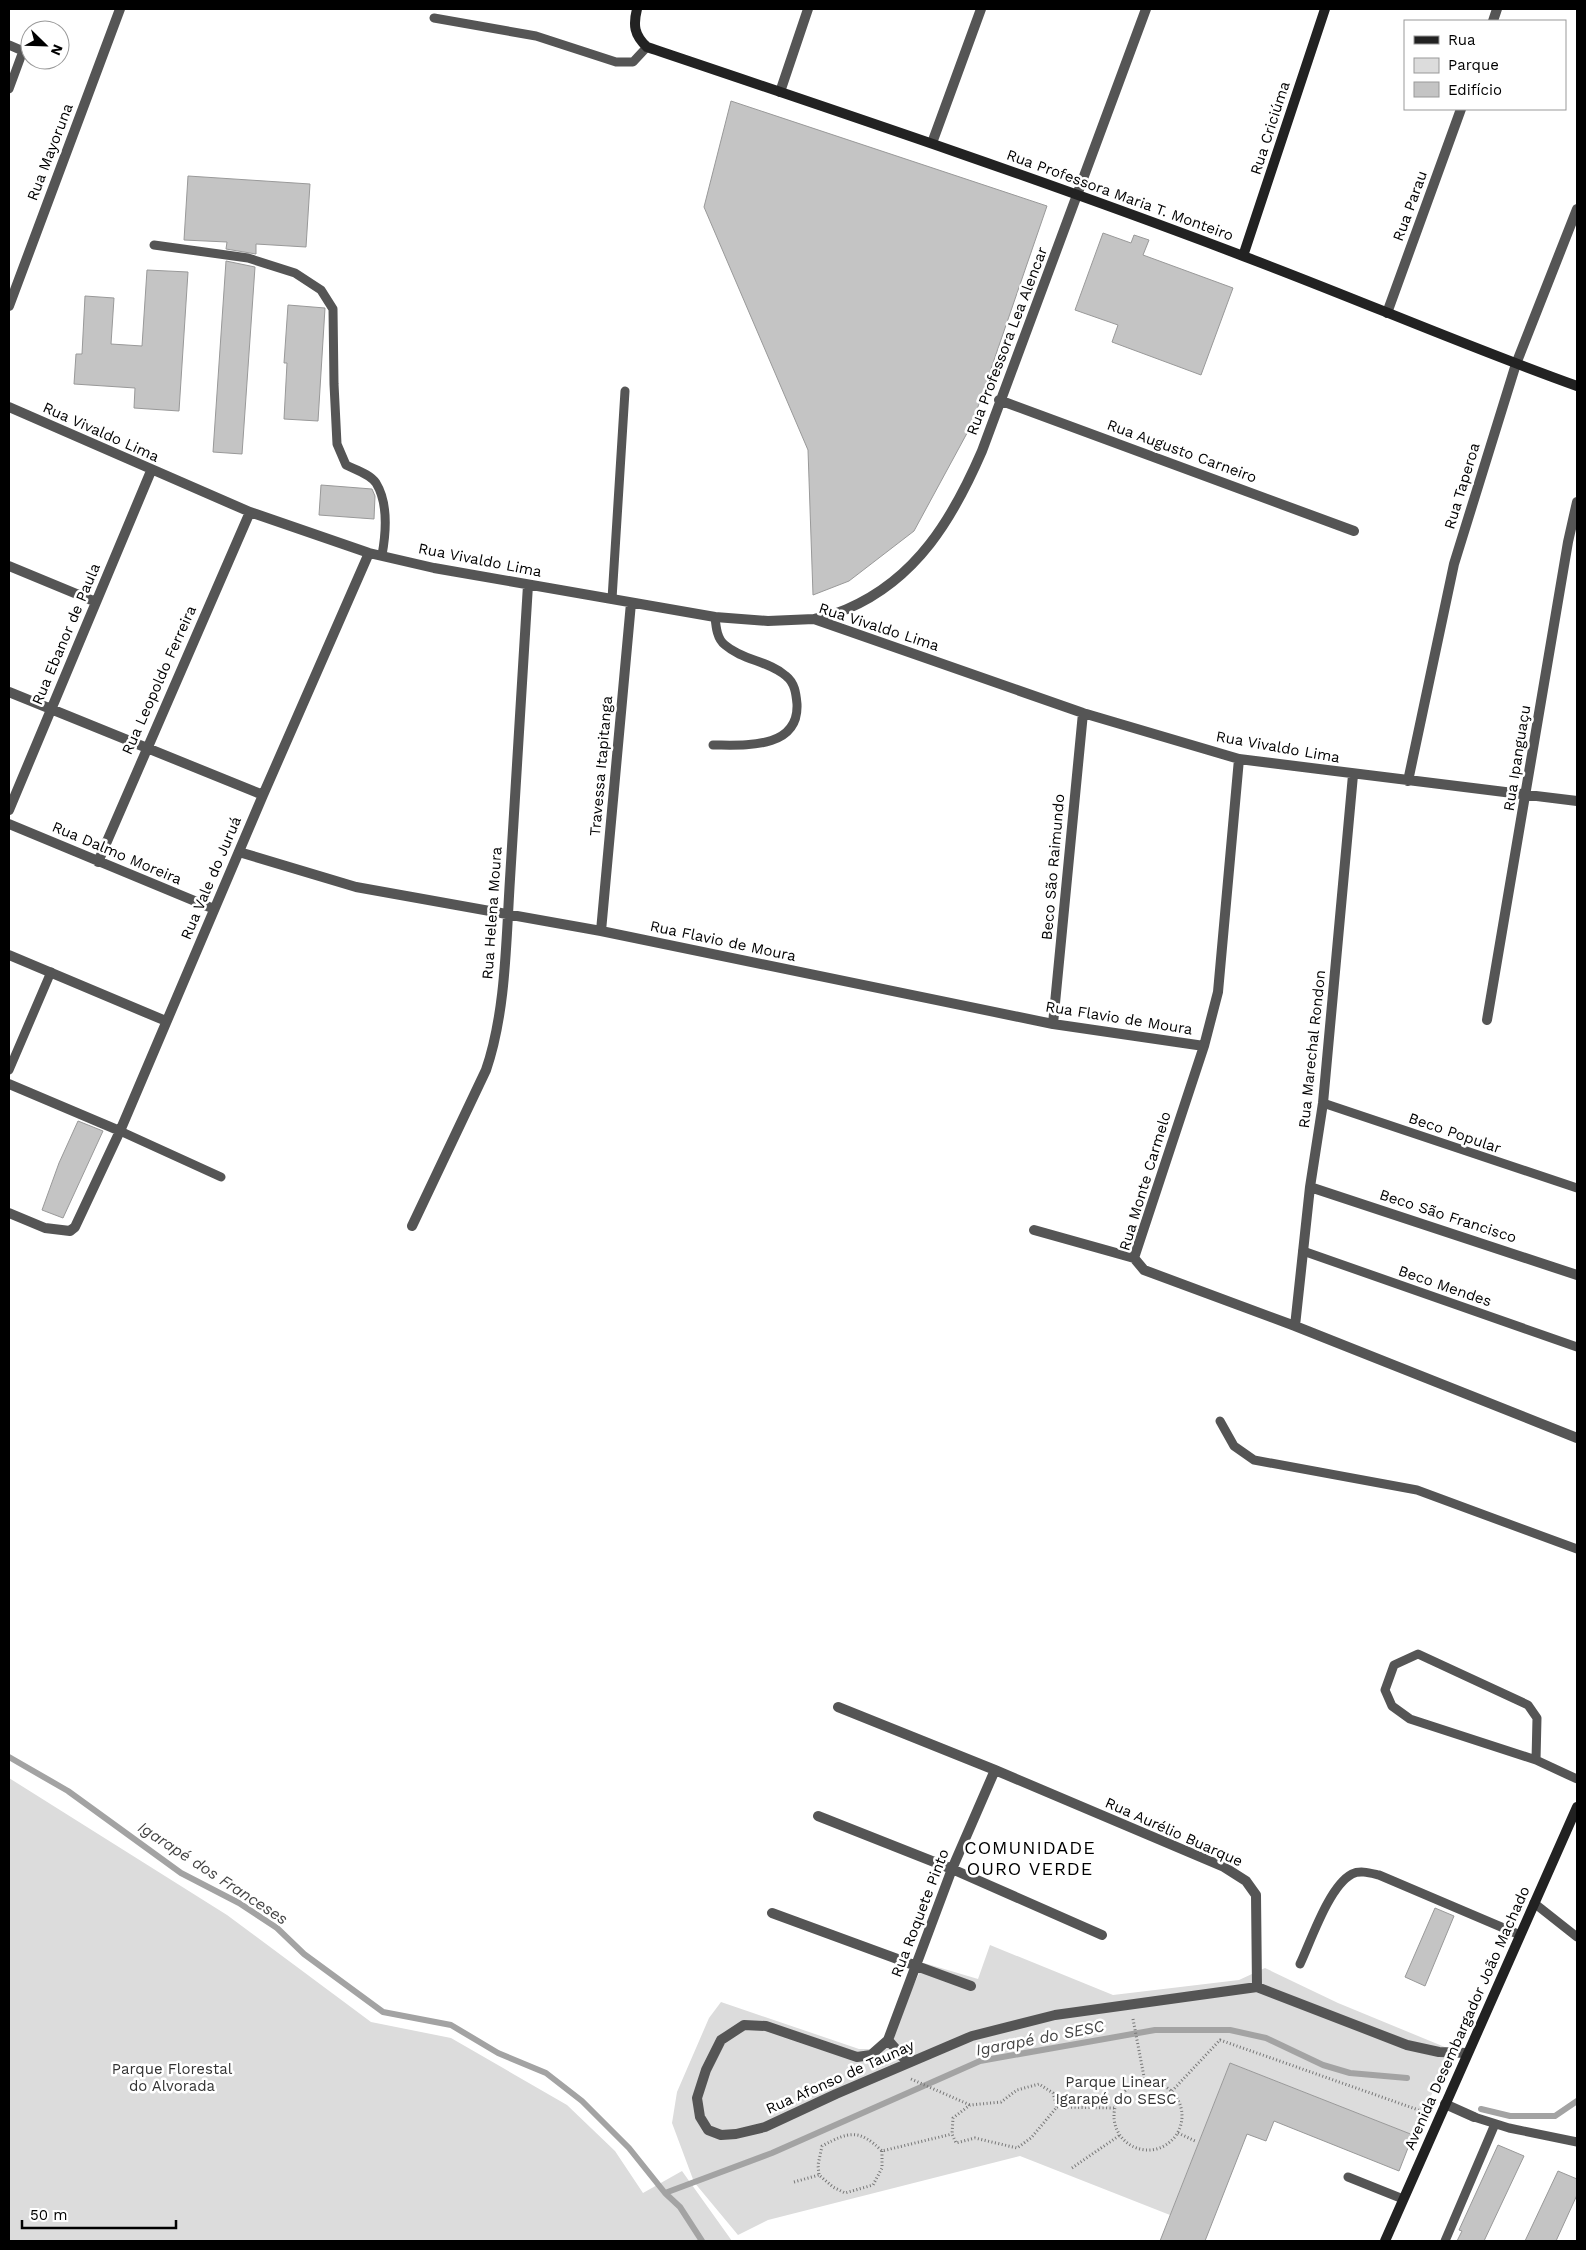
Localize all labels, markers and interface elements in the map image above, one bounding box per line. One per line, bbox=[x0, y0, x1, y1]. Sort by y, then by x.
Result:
north arrow bbox=[20, 20, 70, 70]
legend bbox=[1404, 20, 1566, 110]
text: Rua bbox=[1448, 31, 1476, 49]
text: N bbox=[48, 42, 66, 58]
text: Parque bbox=[1448, 56, 1499, 74]
street label: Rua Criciúma bbox=[1246, 79, 1294, 177]
text: Edifício bbox=[1448, 81, 1502, 99]
street label: Rua Mayoruna bbox=[23, 100, 77, 203]
street label: Rua Professora Maria T. Monteiro bbox=[1004, 145, 1236, 245]
street label: Rua Parau bbox=[1389, 168, 1431, 244]
street label: Rua Professora Lea Alencar bbox=[963, 244, 1051, 438]
street label: Rua Vivaldo Lima bbox=[40, 398, 162, 466]
street label: Rua Augusto Carneiro bbox=[1105, 416, 1259, 486]
street label: Rua Taperoa bbox=[1440, 440, 1484, 531]
street label: Rua Vivaldo Lima bbox=[417, 539, 544, 581]
street label: Rua Ebanor de Paula bbox=[28, 560, 104, 708]
street label: Rua Vivaldo Lima bbox=[817, 599, 942, 655]
street label: Rua Leopoldo Ferreira bbox=[118, 602, 200, 757]
street label: Travessa Itapitanga bbox=[586, 695, 616, 837]
street label: Rua Ipanguaçu bbox=[1500, 704, 1534, 812]
street label: Rua Vivaldo Lima bbox=[1215, 727, 1342, 767]
street label: Beco São Raimundo bbox=[1038, 793, 1068, 941]
street label: Rua Vale do Juruá bbox=[177, 813, 245, 942]
street label: Rua Dalmo Moreira bbox=[49, 818, 185, 889]
street label: Rua Helena Moura bbox=[478, 846, 506, 980]
street label: Rua Flavio de Moura bbox=[648, 917, 798, 965]
street label: Rua Marechal Rondon bbox=[1295, 969, 1329, 1129]
street label: Rua Flavio de Moura bbox=[1044, 997, 1194, 1039]
street label: Rua Monte Carmelo bbox=[1115, 1109, 1175, 1253]
street label: Beco Popular bbox=[1406, 1109, 1504, 1157]
street label: Beco São Francisco bbox=[1377, 1185, 1519, 1247]
street label: Beco Mendes bbox=[1396, 1262, 1494, 1310]
street label: Rua Aurélio Buarque bbox=[1102, 1794, 1246, 1870]
water label: Igarapé dos Franceses bbox=[135, 1818, 291, 1928]
district label: COMUNIDADE OURO VERDE bbox=[964, 1837, 1096, 1879]
street label: Rua Roquete Pinto bbox=[887, 1846, 953, 1980]
street label: Avenida Desembargador João Machado bbox=[1400, 1883, 1534, 2153]
water label: Igarapé do SESC bbox=[974, 2016, 1106, 2060]
street label: Rua Afonso de Taunay bbox=[763, 2036, 917, 2118]
park label: Parque Florestal do Alvorada bbox=[112, 2060, 233, 2095]
park label: Parque Linear Igarapé do SESC bbox=[1056, 2073, 1176, 2108]
scale bar bbox=[22, 2198, 176, 2230]
text: 50 m bbox=[30, 2206, 67, 2224]

